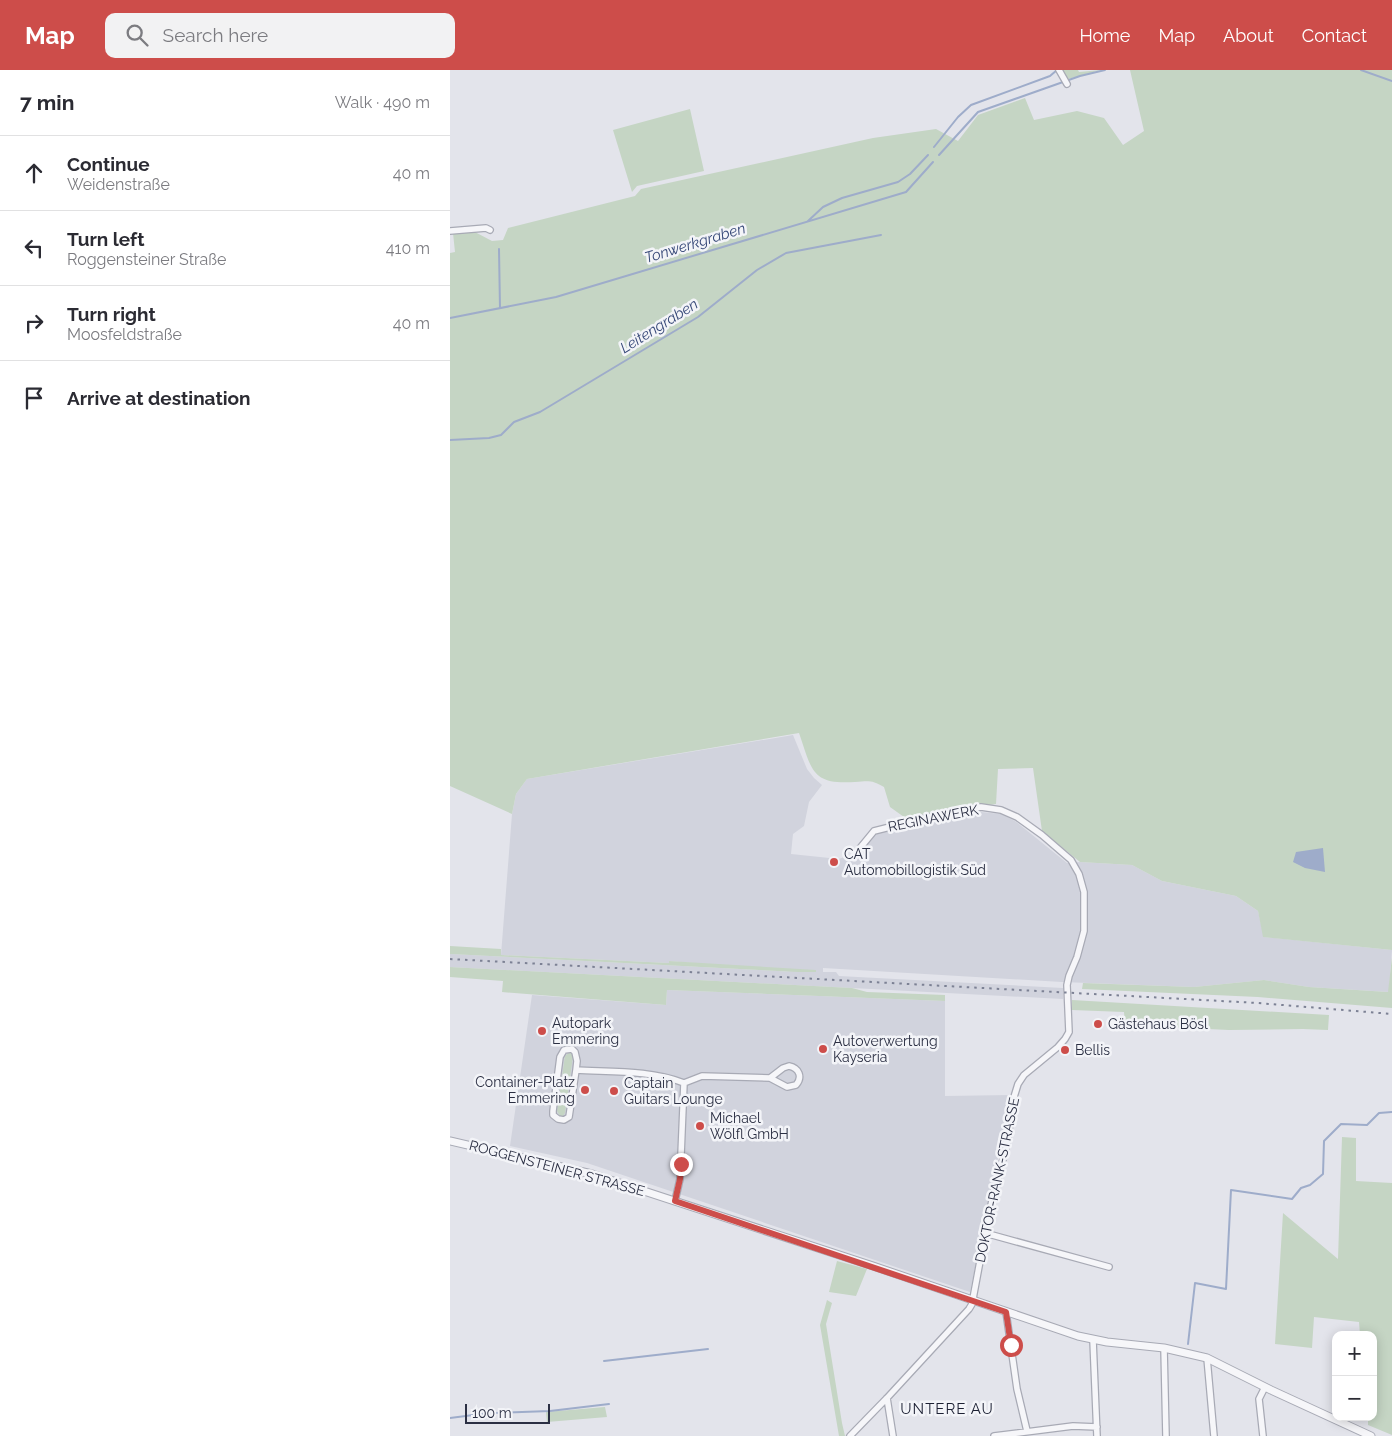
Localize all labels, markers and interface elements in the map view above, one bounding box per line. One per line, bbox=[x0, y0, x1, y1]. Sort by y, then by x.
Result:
search box bbox=[105, 13, 455, 58]
text: Map bbox=[25, 21, 75, 50]
icon: search bbox=[123, 21, 151, 49]
text: Search here bbox=[163, 24, 268, 46]
text: Home bbox=[1079, 25, 1130, 46]
text: Map bbox=[1158, 25, 1195, 46]
text: About bbox=[1223, 25, 1274, 46]
text: Contact bbox=[1302, 25, 1367, 46]
text: 7 min bbox=[20, 90, 74, 115]
text: Walk · 490 m bbox=[335, 93, 430, 112]
text: Continue bbox=[67, 153, 150, 175]
icon: ahead bbox=[20, 159, 48, 187]
text: 40 m bbox=[393, 164, 430, 183]
text: Weidenstraße bbox=[67, 175, 170, 194]
water label: Tonwerkgraben bbox=[642, 219, 748, 267]
text: Turn left bbox=[67, 228, 144, 250]
icon: left bbox=[20, 234, 48, 262]
text: 410 m bbox=[386, 239, 430, 258]
text: Roggensteiner Straße bbox=[67, 250, 227, 269]
water label: Leitengraben bbox=[617, 295, 701, 357]
text: Turn right bbox=[67, 303, 156, 325]
icon: right bbox=[20, 309, 48, 337]
text: 40 m bbox=[393, 314, 430, 333]
text: Moosfeldstraße bbox=[67, 325, 182, 344]
icon: arrive bbox=[20, 384, 48, 412]
text: Arrive at destination bbox=[67, 387, 251, 409]
street label: REGINAWERK bbox=[886, 801, 980, 835]
place label: CAT Automobillogistik Süd bbox=[844, 846, 986, 878]
marker: CAT Automobillogistik Süd bbox=[828, 856, 840, 868]
place label: Autopark Emmering bbox=[552, 1015, 619, 1047]
place label: Gästehaus Bösl bbox=[1108, 1016, 1208, 1032]
marker: Gästehaus Bösl bbox=[1092, 1018, 1104, 1030]
marker: Autopark Emmering bbox=[536, 1025, 548, 1037]
place label: Autoverwertung Kayseria bbox=[833, 1033, 938, 1065]
place label: Bellis bbox=[1075, 1042, 1110, 1058]
marker: Autoverwertung Kayseria bbox=[817, 1043, 829, 1055]
marker: Bellis bbox=[1059, 1044, 1071, 1056]
place label: Container-Platz Emmering bbox=[475, 1074, 575, 1106]
place label: Captain Guitars Lounge bbox=[624, 1075, 723, 1107]
marker: Container-Platz Emmering bbox=[579, 1084, 591, 1096]
marker: Captain Guitars Lounge bbox=[608, 1085, 620, 1097]
street label: DOKTOR-RANK-STRASSE bbox=[972, 1096, 1022, 1264]
place label: Michael Wölfl GmbH bbox=[710, 1110, 789, 1142]
marker: Michael Wölfl GmbH bbox=[694, 1120, 706, 1132]
street label: ROGGENSTEINER STRASSE bbox=[467, 1137, 647, 1199]
route end bbox=[670, 1153, 693, 1176]
map controls bbox=[1332, 1331, 1377, 1421]
button: + bbox=[1332, 1331, 1377, 1376]
route start bbox=[1000, 1334, 1023, 1357]
button: − bbox=[1332, 1376, 1377, 1421]
district label: UNTERE AU bbox=[900, 1400, 994, 1418]
scale bar bbox=[465, 1401, 550, 1424]
text: 100 m bbox=[472, 1405, 512, 1421]

